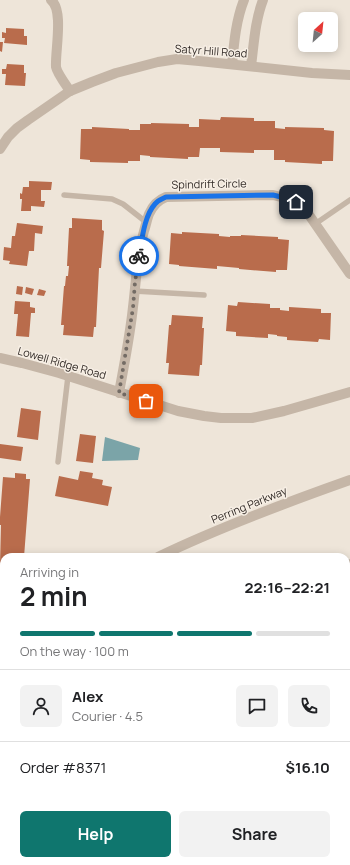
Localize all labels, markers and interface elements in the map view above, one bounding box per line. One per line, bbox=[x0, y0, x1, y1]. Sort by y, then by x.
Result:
north arrow bbox=[298, 12, 338, 52]
map controls bbox=[298, 12, 338, 52]
street label: Satyr Hill Road bbox=[174, 40, 248, 61]
street label: Spindrift Circle bbox=[171, 175, 247, 192]
pin bbox=[279, 185, 313, 219]
icon: home bbox=[285, 191, 307, 213]
courier bbox=[119, 236, 159, 276]
icon: bike bbox=[128, 245, 150, 267]
street label: Lowell Ridge Road bbox=[16, 343, 108, 382]
pin bbox=[129, 384, 163, 418]
icon: bag bbox=[135, 390, 157, 412]
street label: Perring Parkway bbox=[209, 482, 289, 527]
text: Arriving in bbox=[20, 563, 79, 581]
text: 22:16–22:21 bbox=[245, 577, 330, 598]
text: 2 min bbox=[20, 578, 88, 614]
text: On the way · 100 m bbox=[20, 642, 129, 660]
button: person bbox=[20, 685, 62, 727]
button: chat bbox=[236, 685, 278, 727]
button: phone bbox=[288, 685, 330, 727]
text: Alex bbox=[72, 686, 103, 707]
text: Courier · 4.5 bbox=[72, 707, 143, 725]
text: Order #8371 bbox=[20, 757, 106, 778]
text: $16.10 bbox=[285, 757, 330, 778]
button: Help bbox=[20, 811, 171, 857]
button: Share bbox=[179, 811, 330, 857]

